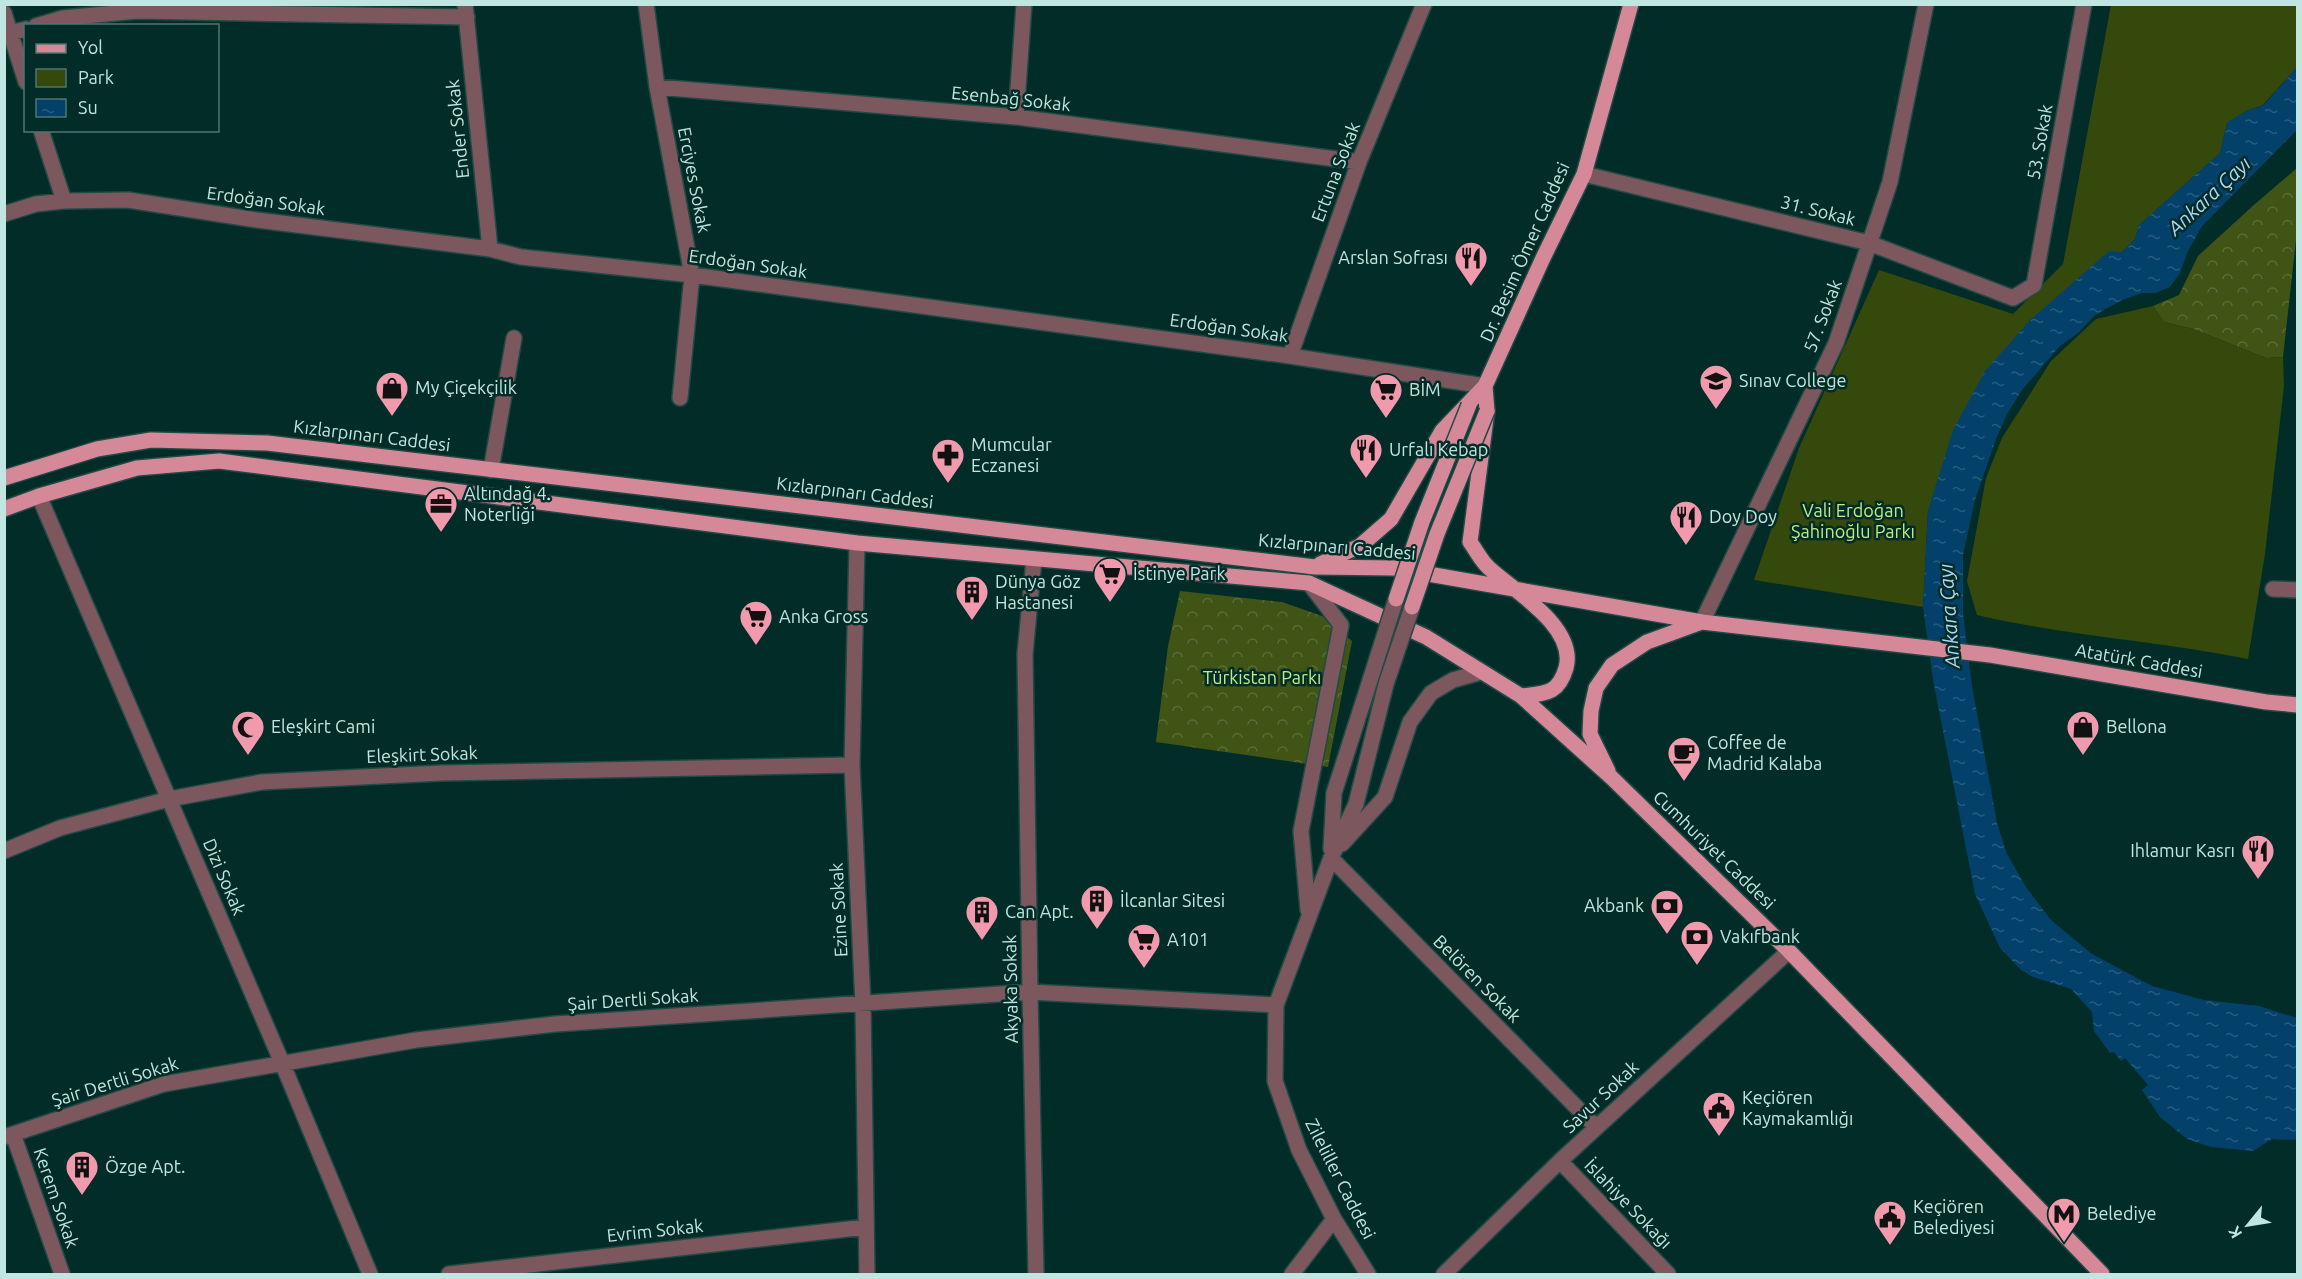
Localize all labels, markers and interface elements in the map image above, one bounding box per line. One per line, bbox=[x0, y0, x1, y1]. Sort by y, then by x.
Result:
legend bbox=[24, 24, 219, 132]
text: Yol bbox=[78, 37, 103, 57]
text: Park bbox=[78, 67, 114, 87]
street label: Ender Sokak bbox=[442, 79, 472, 179]
street label: Esenbağ Sokak bbox=[951, 82, 1072, 114]
text: Su bbox=[78, 97, 98, 117]
street label: 53. Sokak bbox=[2023, 103, 2055, 181]
street label: Ertuna Sokak bbox=[1307, 119, 1363, 224]
street label: Erciyes Sokak bbox=[675, 125, 715, 234]
water label: Ankara Çayı bbox=[2162, 151, 2255, 240]
street label: Dr. Besim Ömer Caddesi bbox=[1475, 159, 1573, 344]
street label: Erdoğan Sokak bbox=[206, 182, 327, 218]
street label: 31. Sokak bbox=[1779, 191, 1858, 229]
restaurant icon: Arslan Sofrası bbox=[1453, 240, 1489, 287]
street label: Erdoğan Sokak bbox=[688, 245, 809, 281]
place label: Arslan Sofrası bbox=[1338, 247, 1448, 267]
street label: 57. Sokak bbox=[1799, 276, 1845, 355]
street label: Erdoğan Sokak bbox=[1169, 309, 1290, 345]
school or university icon: Sınav College bbox=[1698, 363, 1734, 410]
shop icon: My Çiçekçilik bbox=[374, 370, 410, 417]
place label: Sınav College bbox=[1739, 370, 1846, 390]
supermarket icon: BİM bbox=[1368, 372, 1404, 419]
place label: My Çiçekçilik bbox=[415, 377, 517, 397]
place label: BİM bbox=[1409, 379, 1441, 399]
street label: Kızlarpınarı Caddesi bbox=[292, 415, 452, 455]
restaurant icon: Urfalı Kebap bbox=[1348, 432, 1384, 479]
place label: Mumcular Eczanesi bbox=[971, 434, 1052, 475]
pharmacy icon: Mumcular Eczanesi bbox=[930, 437, 966, 484]
place label: Urfalı Kebap bbox=[1389, 439, 1488, 459]
street label: Kızlarpınarı Caddesi bbox=[775, 472, 935, 512]
place label: Altındağ 4. Noterliği bbox=[464, 483, 551, 524]
office icon: Altındağ 4. Noterliği bbox=[423, 486, 459, 533]
restaurant icon: Doy Doy bbox=[1668, 499, 1704, 546]
park label: Vali Erdoğan Şahinoğlu Parkı bbox=[1791, 500, 1915, 541]
place label: Doy Doy bbox=[1709, 506, 1777, 526]
street label: Kızlarpınarı Caddesi bbox=[1257, 529, 1417, 563]
supermarket icon: İstinye Park bbox=[1092, 556, 1128, 603]
place label: İstinye Park bbox=[1133, 563, 1225, 583]
water label: Ankara Çayı bbox=[1933, 563, 1964, 670]
place label: Dünya Göz Hastanesi bbox=[995, 571, 1081, 612]
building icon: Dünya Göz Hastanesi bbox=[954, 574, 990, 621]
supermarket icon: Anka Gross bbox=[738, 599, 774, 646]
place label: Anka Gross bbox=[779, 606, 869, 626]
street label: Atatürk Caddesi bbox=[2074, 639, 2204, 681]
park label: Türkistan Parkı bbox=[1203, 667, 1321, 687]
mosque icon: Eleşkirt Cami bbox=[230, 709, 266, 756]
shop icon: Bellona bbox=[2065, 709, 2101, 756]
place label: Eleşkirt Cami bbox=[271, 716, 375, 736]
place label: Bellona bbox=[2106, 716, 2167, 736]
place label: Coffee de Madrid Kalaba bbox=[1707, 732, 1822, 773]
cafe icon: Coffee de Madrid Kalaba bbox=[1666, 735, 1702, 782]
street label: Eleşkirt Sokak bbox=[366, 742, 478, 766]
street label: Cumhuriyet Caddesi bbox=[1650, 786, 1780, 913]
restaurant icon: Ihlamur Kasrı bbox=[2240, 833, 2276, 880]
street label: Dizi Sokak bbox=[200, 835, 250, 918]
place label: Ihlamur Kasrı bbox=[2130, 840, 2235, 860]
street label: Ezine Sokak bbox=[826, 862, 850, 958]
building icon: İlcanlar Sitesi bbox=[1079, 883, 1115, 930]
bank icon: Akbank bbox=[1649, 888, 1685, 935]
place label: İlcanlar Sitesi bbox=[1120, 890, 1225, 910]
building icon: Can Apt. bbox=[964, 894, 1000, 941]
place label: Akbank bbox=[1584, 895, 1644, 915]
place label: Can Apt. bbox=[1005, 901, 1074, 921]
bank icon: Vakıfbank bbox=[1679, 919, 1715, 966]
supermarket icon: A101 bbox=[1126, 922, 1162, 969]
place label: Vakıfbank bbox=[1720, 926, 1800, 946]
place label: A101 bbox=[1167, 929, 1209, 949]
street label: Belören Sokak bbox=[1430, 931, 1525, 1026]
street label: Akyaka Sokak bbox=[999, 935, 1021, 1043]
street label: Şair Dertli Sokak bbox=[567, 984, 699, 1014]
street label: Şair Dertli Sokak bbox=[49, 1052, 180, 1110]
street label: Savur Sokak bbox=[1558, 1056, 1642, 1136]
place label: Keçiören Kaymakamlığı bbox=[1742, 1087, 1853, 1128]
public building icon: Keçiören Kaymakamlığı bbox=[1701, 1090, 1737, 1137]
street label: Zileliller Caddesi bbox=[1302, 1115, 1380, 1242]
street label: Kerem Sokak bbox=[30, 1145, 83, 1250]
building icon: Özge Apt. bbox=[64, 1149, 100, 1196]
street label: İslahiye Sokağı bbox=[1581, 1154, 1676, 1252]
place label: Özge Apt. bbox=[105, 1156, 185, 1176]
north arrow bbox=[2218, 1195, 2278, 1255]
place label: Keçiören Belediyesi bbox=[1913, 1196, 1995, 1237]
metro station icon: Belediye bbox=[2046, 1196, 2082, 1243]
public building icon: Keçiören Belediyesi bbox=[1872, 1199, 1908, 1246]
place label: Belediye bbox=[2087, 1203, 2156, 1223]
street label: Evrim Sokak bbox=[606, 1215, 704, 1245]
text: K bbox=[2224, 1223, 2245, 1242]

